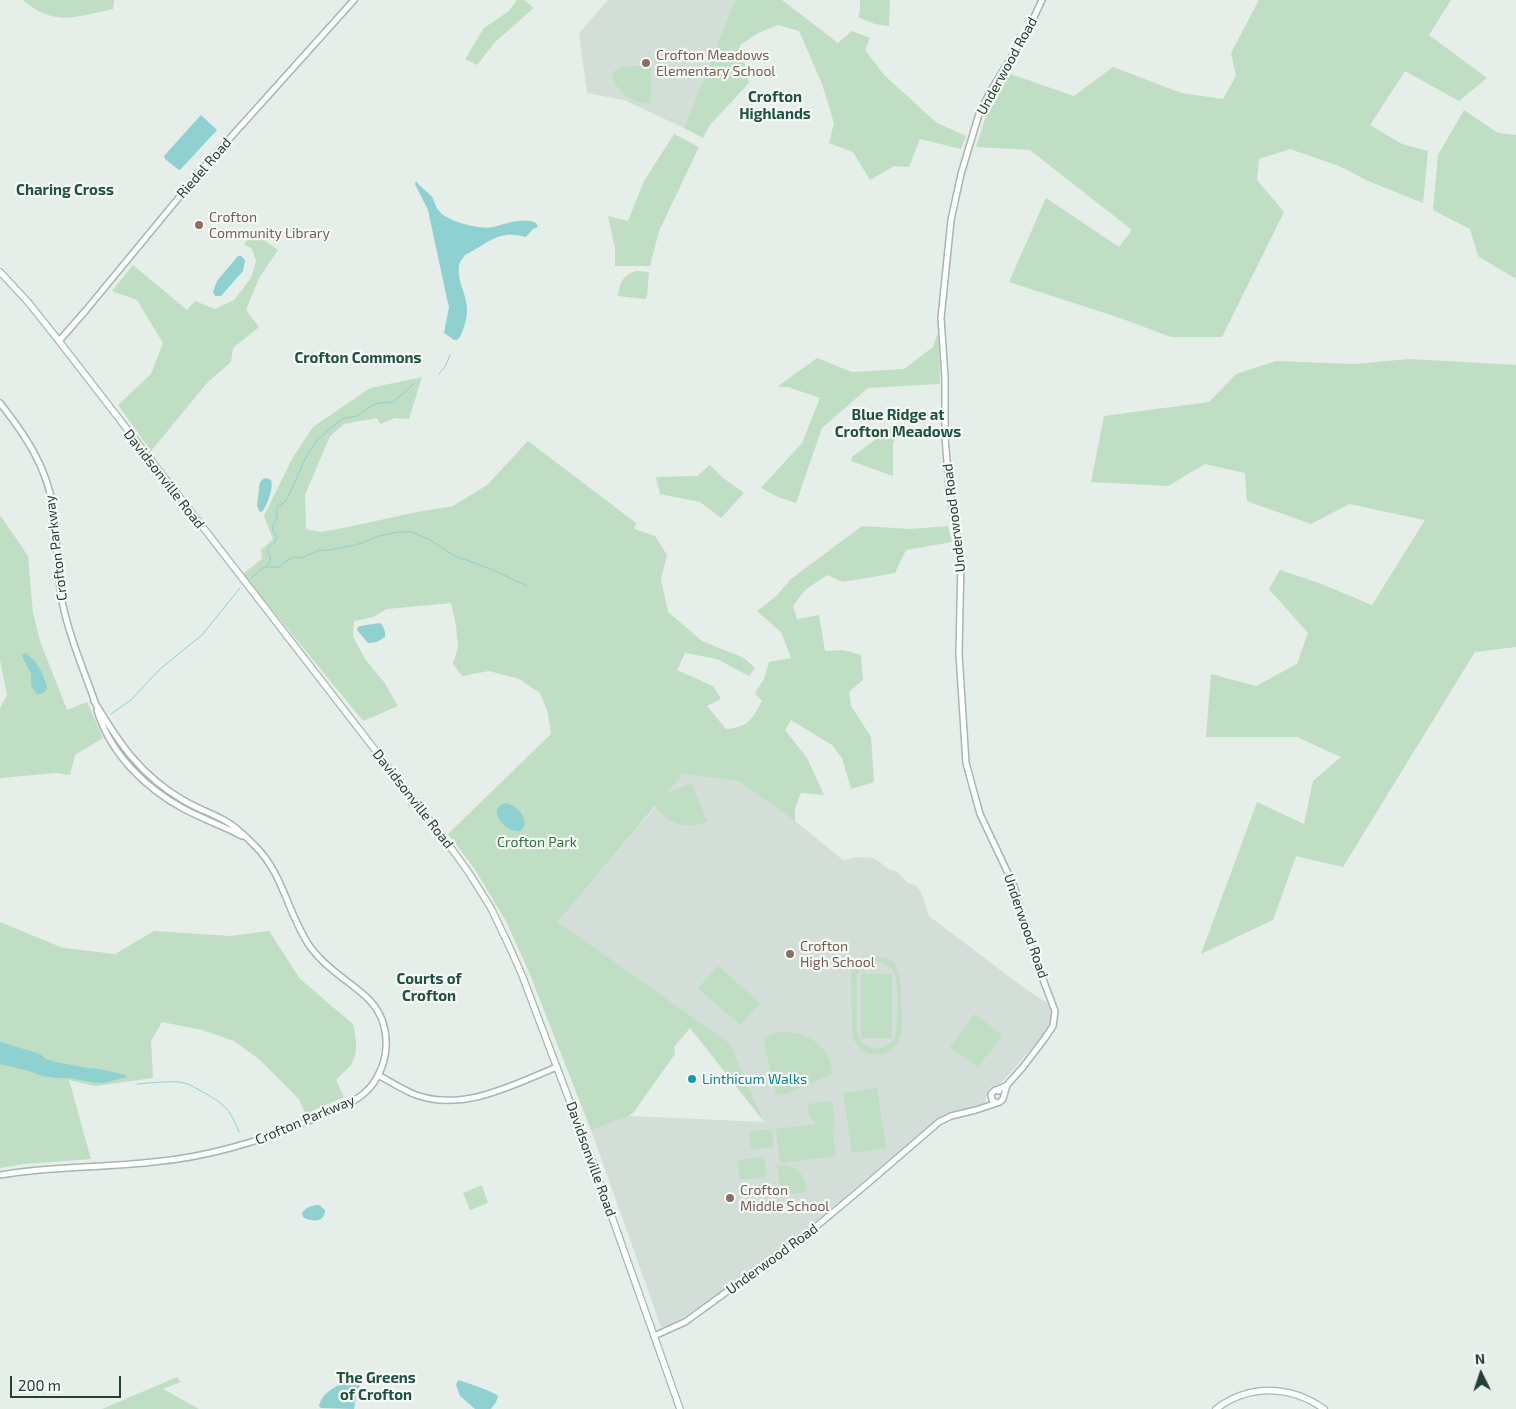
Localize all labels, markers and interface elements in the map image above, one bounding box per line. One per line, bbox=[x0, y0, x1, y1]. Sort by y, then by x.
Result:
street label: Underwood Road bbox=[973, 14, 1041, 118]
place label: Crofton Meadows Elementary School bbox=[656, 47, 775, 80]
marker: Crofton Meadows Elementary School bbox=[640, 57, 652, 69]
district label: Crofton Highlands bbox=[739, 88, 811, 123]
street label: Riedel Road bbox=[173, 134, 235, 202]
district label: Charing Cross bbox=[16, 181, 114, 199]
place label: Crofton Community Library bbox=[209, 209, 330, 242]
marker: Crofton Community Library bbox=[193, 219, 205, 231]
district label: Crofton Commons bbox=[294, 349, 422, 367]
district label: Blue Ridge at Crofton Meadows bbox=[835, 406, 961, 441]
street label: Davidsonville Road bbox=[120, 426, 208, 532]
street label: Underwood Road bbox=[939, 463, 969, 573]
street label: Crofton Parkway bbox=[41, 494, 71, 602]
street label: Davidsonville Road bbox=[369, 746, 457, 852]
park label: Crofton Park bbox=[497, 834, 577, 850]
street label: Underwood Road bbox=[1000, 872, 1052, 980]
place label: Crofton High School bbox=[800, 938, 875, 970]
marker: Crofton High School bbox=[784, 948, 796, 960]
district label: Courts of Crofton bbox=[396, 970, 462, 1005]
place label: Linthicum Walks bbox=[702, 1071, 807, 1087]
marker: Linthicum Walks bbox=[686, 1073, 698, 1085]
street label: Crofton Parkway bbox=[253, 1091, 357, 1149]
street label: Davidsonville Road bbox=[562, 1099, 620, 1219]
place label: Crofton Middle School bbox=[740, 1182, 829, 1214]
marker: Crofton Middle School bbox=[724, 1192, 736, 1204]
street label: Underwood Road bbox=[723, 1220, 821, 1298]
north arrow bbox=[1456, 1349, 1506, 1399]
text: N bbox=[1474, 1350, 1486, 1367]
scale bar bbox=[12, 1366, 124, 1398]
district label: The Greens of Crofton bbox=[336, 1369, 416, 1404]
text: 200 m bbox=[18, 1376, 61, 1394]

